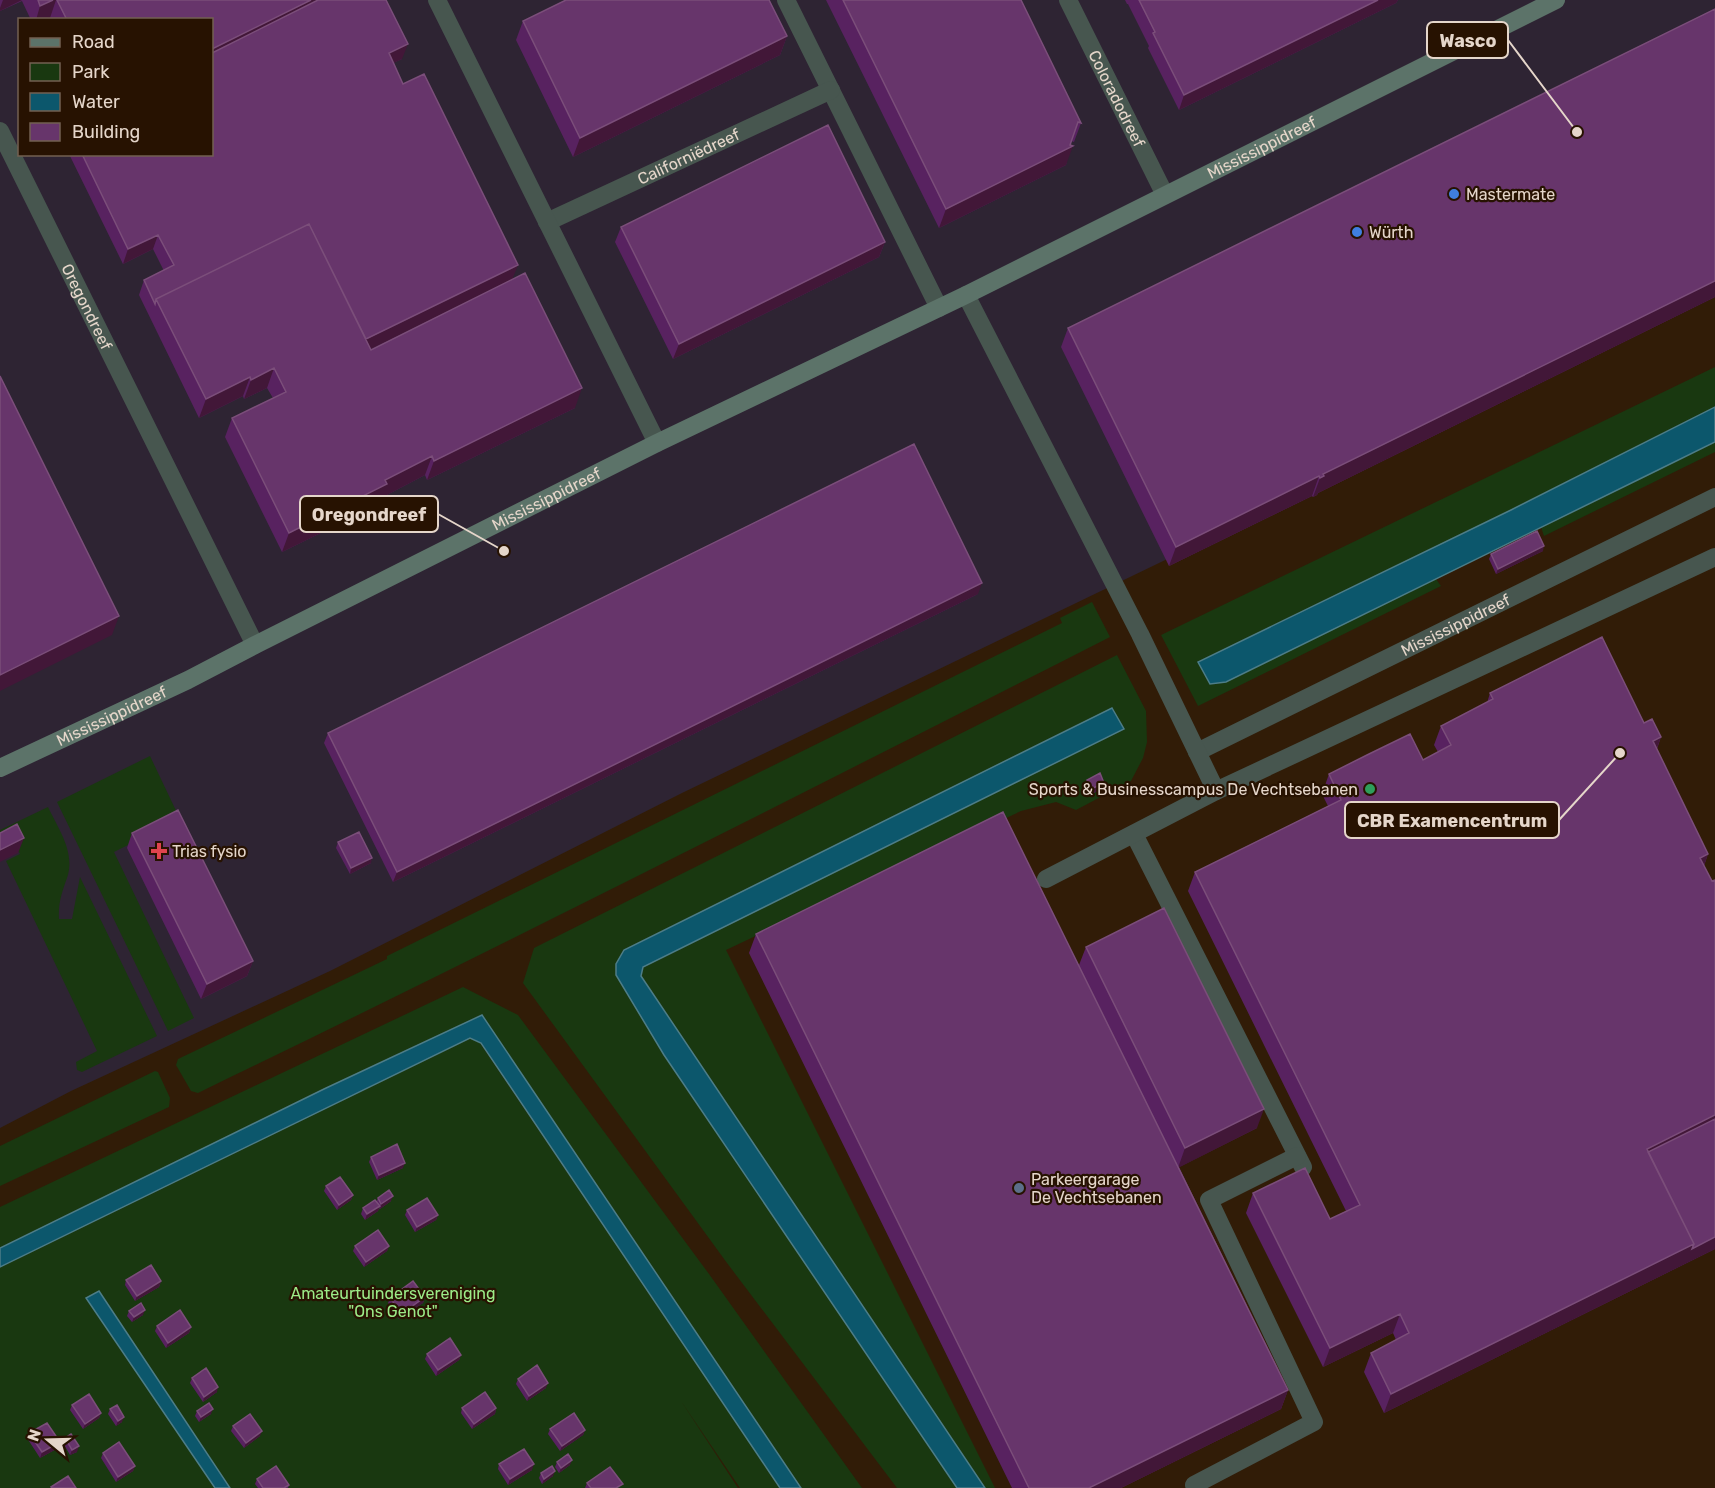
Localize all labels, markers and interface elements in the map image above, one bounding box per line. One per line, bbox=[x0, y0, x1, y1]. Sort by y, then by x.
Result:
legend bbox=[18, 18, 213, 156]
callout: Wasco bbox=[1427, 22, 1508, 58]
text: Wasco bbox=[1440, 30, 1496, 52]
text: Road bbox=[72, 31, 115, 53]
street label: Coloradodreef bbox=[1085, 47, 1149, 151]
text: Park bbox=[72, 61, 110, 83]
text: Water bbox=[72, 91, 120, 113]
street label: Mississippidreef bbox=[1204, 112, 1320, 182]
text: Building bbox=[72, 121, 140, 143]
street label: Californiëdreef bbox=[634, 124, 743, 188]
place label: Mastermate bbox=[1466, 185, 1555, 204]
marker: Mastermate bbox=[1447, 187, 1461, 201]
place label: Würth bbox=[1369, 223, 1413, 242]
marker: Würth bbox=[1350, 225, 1364, 239]
street label: Oregondreef bbox=[58, 260, 117, 354]
street label: Mississippidreef bbox=[488, 463, 605, 534]
callout: Oregondreef bbox=[300, 496, 438, 532]
text: Oregondreef bbox=[312, 504, 426, 526]
street label: Mississippidreef bbox=[1398, 590, 1514, 660]
street label: Mississippidreef bbox=[53, 682, 170, 750]
place label: Sports & Businesscampus De Vechtsebanen bbox=[1029, 780, 1358, 799]
marker: Sports & Businesscampus De Vechtsebanen bbox=[1363, 782, 1377, 796]
callout: CBR Examencentrum bbox=[1345, 802, 1559, 838]
text: CBR Examencentrum bbox=[1357, 810, 1547, 832]
marker: Trias fysio bbox=[150, 842, 168, 860]
place label: Trias fysio bbox=[172, 842, 246, 861]
place label: Parkeergarage De Vechtsebanen bbox=[1031, 1170, 1162, 1207]
marker: Parkeergarage De Vechtsebanen bbox=[1012, 1181, 1026, 1195]
park label: Amateurtuindersvereniging "Ons Genot" bbox=[290, 1284, 496, 1321]
north arrow bbox=[18, 1410, 78, 1470]
text: N bbox=[23, 1427, 45, 1444]

